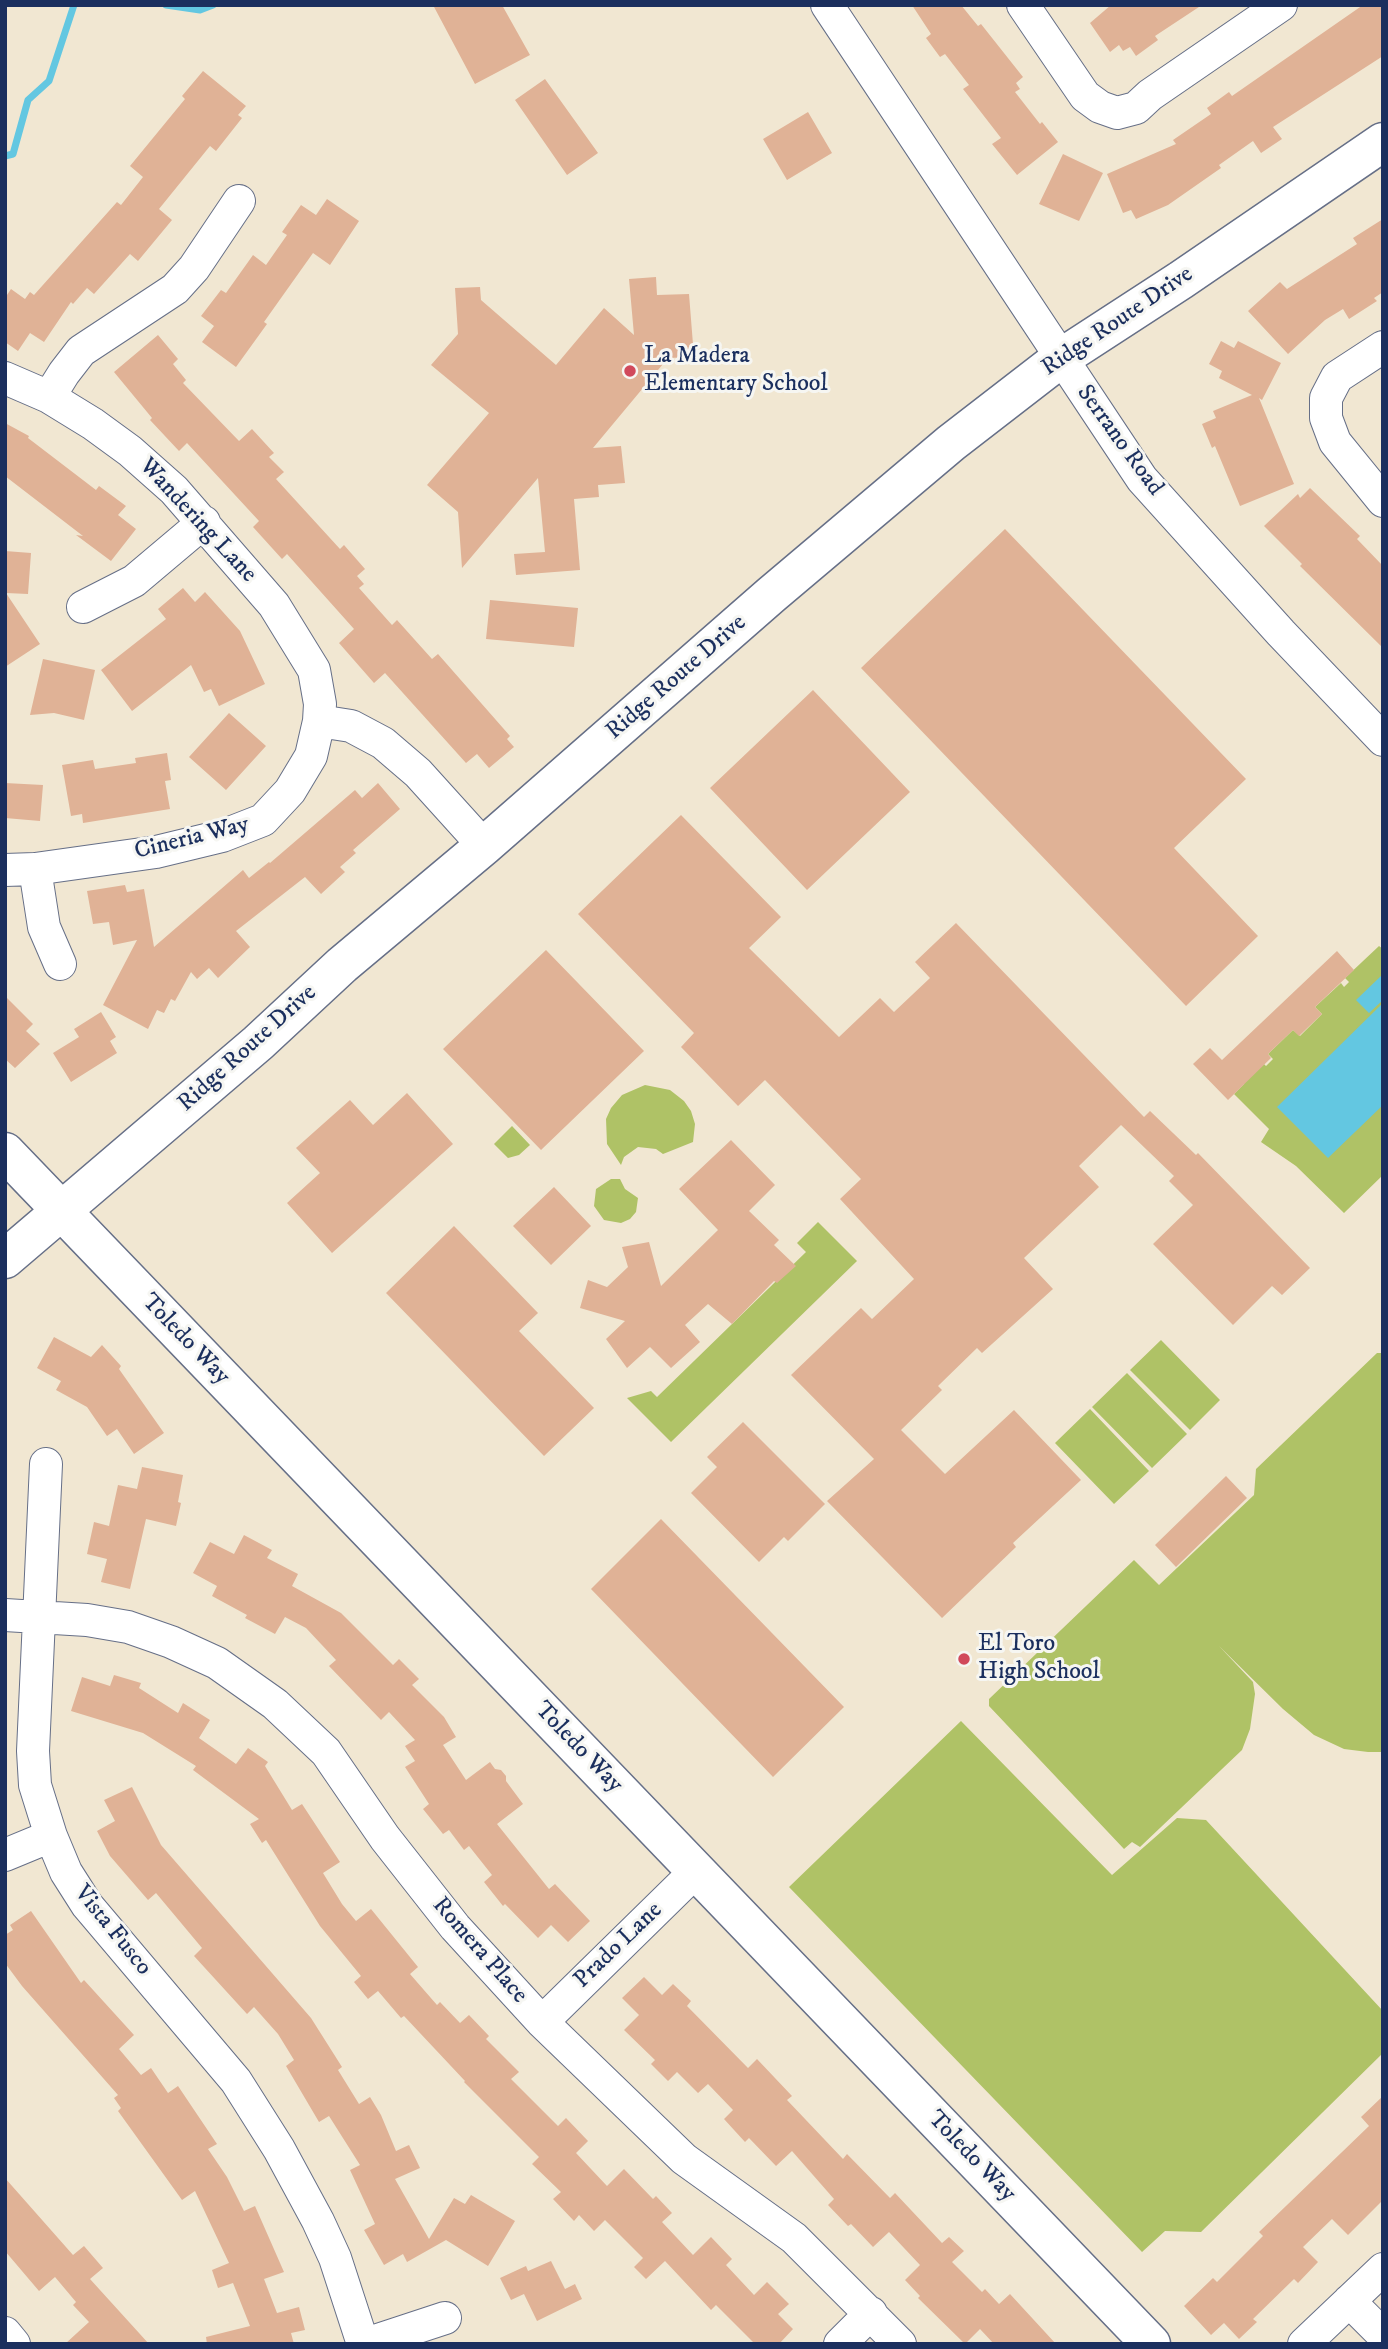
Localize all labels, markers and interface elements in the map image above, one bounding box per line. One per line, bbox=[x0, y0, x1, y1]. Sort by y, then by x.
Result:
street label: Ridge Route Drive bbox=[1037, 261, 1199, 383]
place label: La Madera Elementary School bbox=[644, 343, 828, 399]
marker: La Madera Elementary School bbox=[622, 363, 638, 379]
street label: Serrano Road bbox=[1069, 380, 1169, 502]
street label: Wandering Lane bbox=[132, 453, 262, 589]
street label: Ridge Route Drive bbox=[601, 609, 753, 747]
street label: Cineria Way bbox=[132, 811, 252, 867]
street label: Ridge Route Drive bbox=[173, 979, 323, 1119]
street label: Toledo Way bbox=[135, 1289, 235, 1391]
place label: El Toro High School bbox=[978, 1631, 1100, 1687]
marker: El Toro High School bbox=[956, 1651, 972, 1667]
street label: Toledo Way bbox=[528, 1697, 628, 1799]
street label: Vista Fusco bbox=[67, 1880, 157, 1982]
street label: Romera Place bbox=[425, 1892, 533, 2010]
street label: Prado Lane bbox=[569, 1897, 669, 1995]
street label: Toledo Way bbox=[921, 2106, 1021, 2208]

